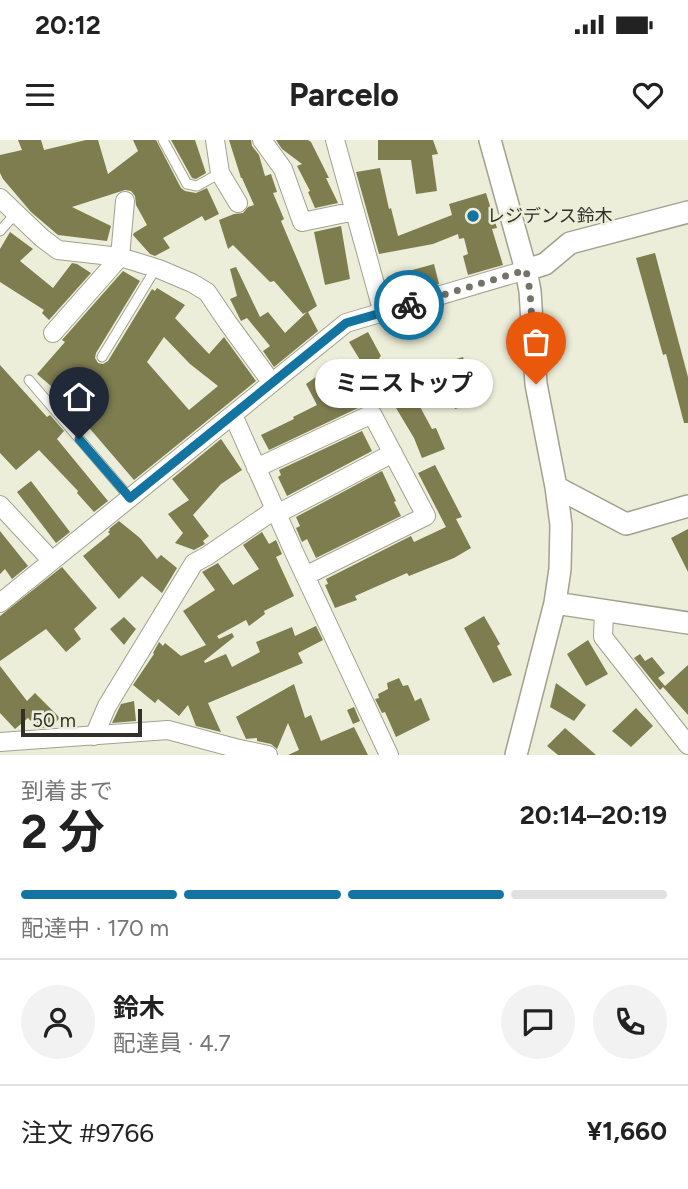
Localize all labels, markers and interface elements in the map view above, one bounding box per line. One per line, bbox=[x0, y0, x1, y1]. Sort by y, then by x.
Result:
text: 20:12 bbox=[35, 9, 101, 41]
icon: menu bbox=[21, 76, 59, 114]
text: Parcelo bbox=[289, 76, 399, 114]
icon: heart bbox=[629, 76, 667, 114]
place label: レジデンス鈴木 bbox=[487, 205, 613, 227]
marker: レジデンス鈴木 bbox=[465, 208, 481, 224]
courier bbox=[374, 270, 444, 340]
icon: bike bbox=[390, 286, 428, 324]
pin bbox=[506, 312, 566, 384]
icon: bag bbox=[517, 323, 555, 361]
callout: ミニストップ bbox=[316, 359, 494, 408]
pin bbox=[49, 367, 109, 439]
text: ミニストップ bbox=[335, 369, 473, 397]
icon: home bbox=[60, 378, 98, 416]
scale bar bbox=[21, 706, 142, 738]
text: 50 m bbox=[32, 709, 76, 732]
text: 到着まで bbox=[21, 777, 113, 805]
text: 20:14–20:19 bbox=[520, 799, 667, 831]
text: 2 分 bbox=[21, 804, 105, 860]
text: 配達中 · 170 m bbox=[21, 914, 169, 942]
button: person bbox=[21, 985, 95, 1059]
button: chat bbox=[501, 985, 575, 1059]
button: phone bbox=[593, 985, 667, 1059]
text: 鈴木 bbox=[113, 992, 165, 1024]
text: 配達員 · 4.7 bbox=[113, 1029, 231, 1057]
text: ¥1,660 bbox=[587, 1115, 667, 1147]
text: 注文 #9766 bbox=[21, 1117, 154, 1149]

